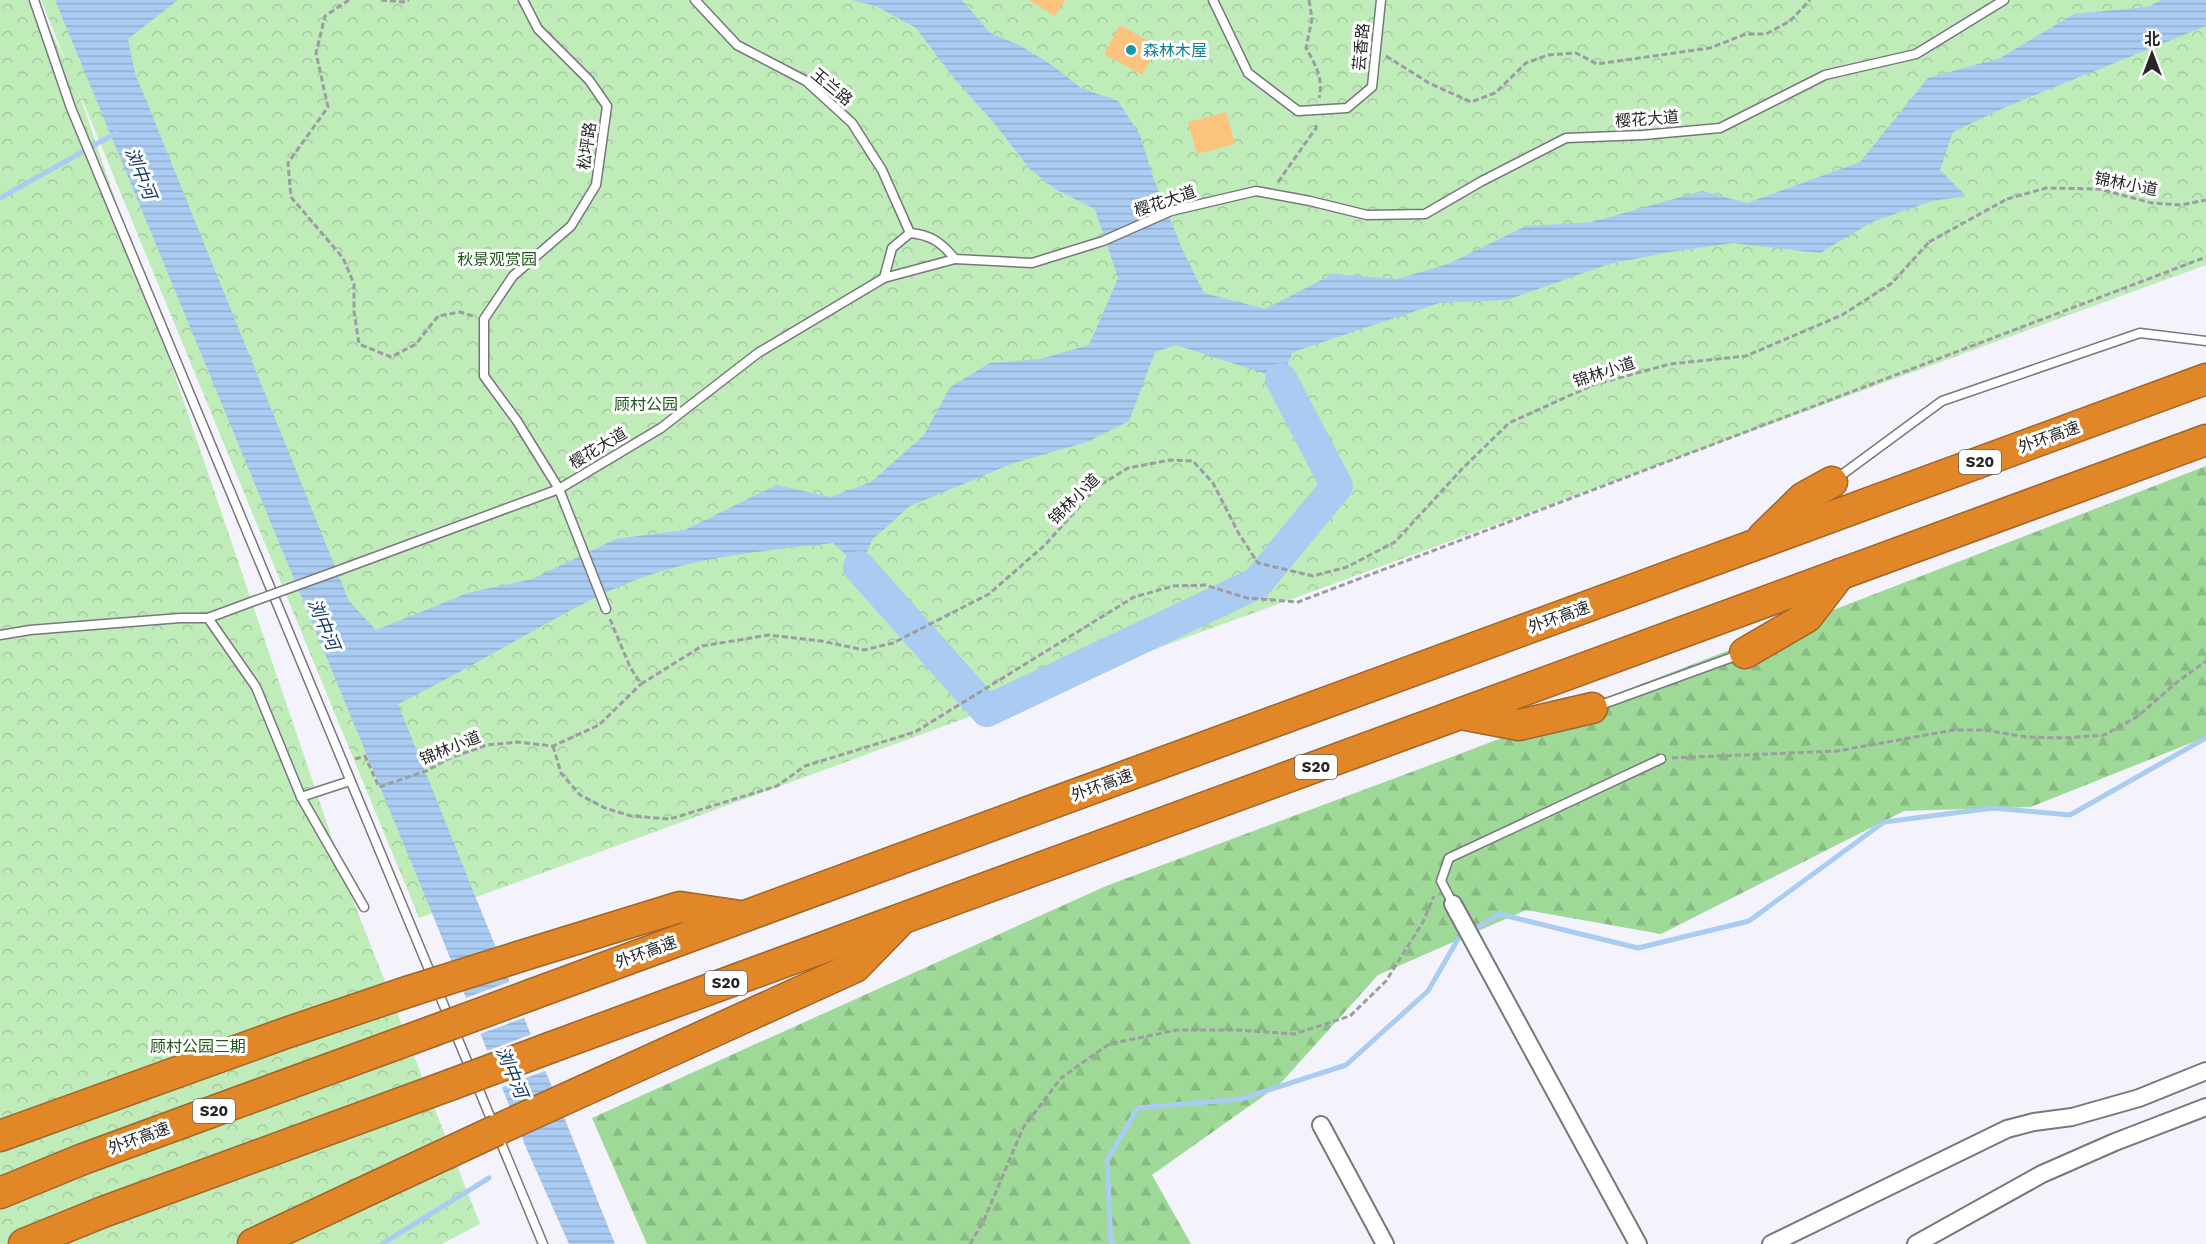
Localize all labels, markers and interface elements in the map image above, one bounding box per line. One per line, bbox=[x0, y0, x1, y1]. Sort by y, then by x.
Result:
street label: 芸香路 bbox=[1349, 22, 1373, 72]
north arrow bbox=[2122, 24, 2182, 84]
text: 北 bbox=[2144, 30, 2160, 49]
place label: 森林木屋 bbox=[1143, 41, 1207, 60]
marker: 森林木屋 bbox=[1124, 43, 1138, 57]
street label: 玉兰路 bbox=[808, 64, 856, 110]
street label: 樱花大道 bbox=[1614, 107, 1680, 131]
street label: 松坪路 bbox=[574, 121, 600, 171]
water label: 浏中河 bbox=[121, 144, 162, 205]
street label: 锦林小道 bbox=[2093, 169, 2159, 199]
street label: 樱花大道 bbox=[1132, 182, 1198, 220]
park label: 秋景观赏园 bbox=[457, 250, 537, 269]
street label: 锦林小道 bbox=[1571, 353, 1637, 391]
park label: 顾村公园 bbox=[614, 395, 678, 414]
street label: 外环高速 bbox=[2016, 417, 2082, 457]
street label: 樱花大道 bbox=[566, 423, 630, 473]
road number: S20 bbox=[1959, 450, 2001, 474]
street label: 锦林小道 bbox=[1045, 470, 1103, 528]
water label: 浏中河 bbox=[304, 595, 345, 656]
street label: 外环高速 bbox=[1526, 597, 1592, 637]
street label: 锦林小道 bbox=[417, 727, 483, 769]
road number: S20 bbox=[1295, 755, 1337, 779]
street label: 外环高速 bbox=[1069, 765, 1135, 805]
street label: 外环高速 bbox=[613, 932, 679, 972]
road number: S20 bbox=[705, 971, 747, 995]
park label: 顾村公园三期 bbox=[150, 1037, 246, 1056]
water label: 浏中河 bbox=[492, 1043, 533, 1104]
road number: S20 bbox=[193, 1099, 235, 1123]
street label: 外环高速 bbox=[106, 1118, 172, 1158]

